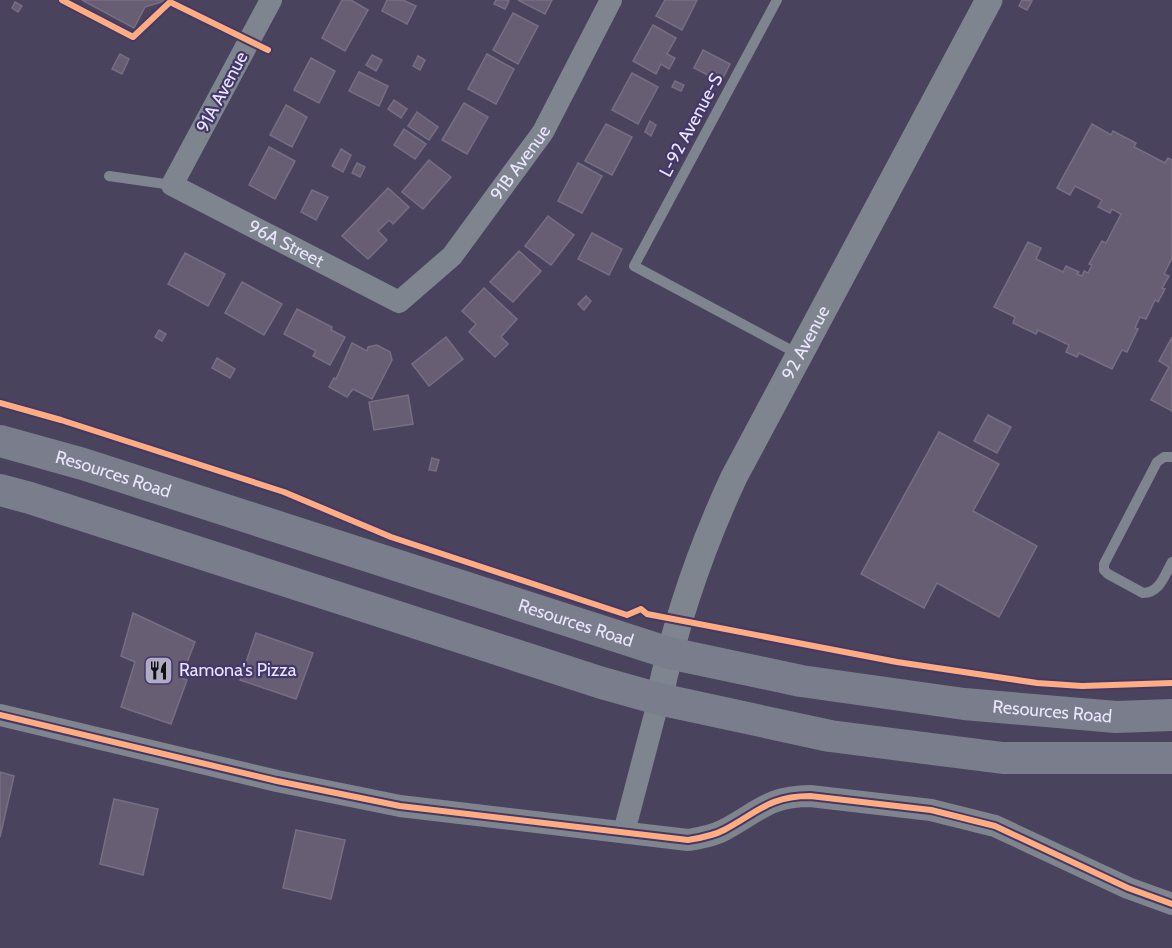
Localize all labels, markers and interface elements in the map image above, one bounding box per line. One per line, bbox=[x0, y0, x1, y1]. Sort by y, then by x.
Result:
street label: 91A Avenue bbox=[192, 48, 252, 136]
street label: L-92 Avenue-S bbox=[654, 69, 728, 181]
street label: 91B Avenue bbox=[485, 122, 555, 205]
street label: 96A Street bbox=[244, 215, 327, 272]
street label: 92 Avenue bbox=[777, 302, 835, 384]
street label: Resources Road bbox=[53, 446, 174, 503]
street label: Resources Road bbox=[515, 594, 636, 652]
restaurant icon: Ramona's Pizza bbox=[142, 654, 174, 686]
place label: Ramona's Pizza bbox=[179, 659, 297, 681]
street label: Resources Road bbox=[992, 695, 1113, 728]

